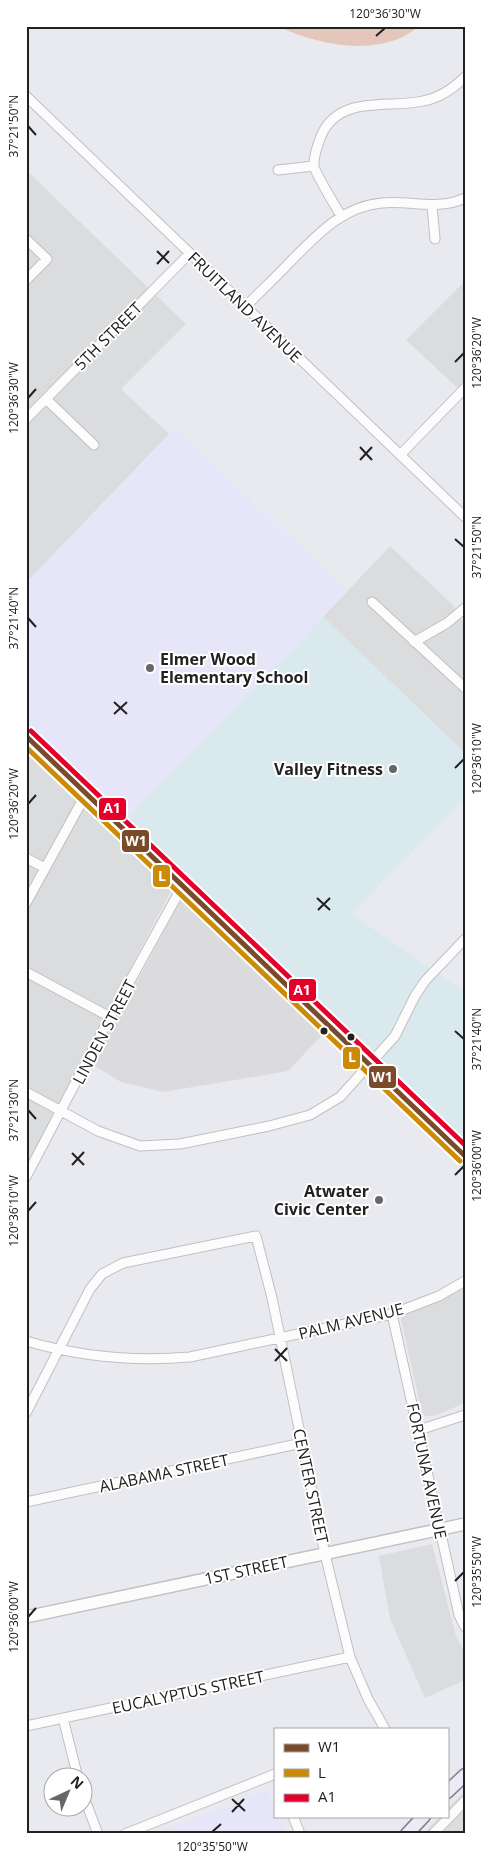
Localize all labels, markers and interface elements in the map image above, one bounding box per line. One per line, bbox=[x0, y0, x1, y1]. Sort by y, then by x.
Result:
text: 120°36'30"W bbox=[349, 5, 421, 22]
text: 37°21'50"N bbox=[5, 95, 22, 157]
street label: FRUITLAND AVENUE bbox=[183, 247, 307, 367]
street label: 5TH STREET bbox=[69, 297, 147, 375]
text: 120°36'20"W bbox=[468, 317, 485, 389]
text: 120°36'30"W bbox=[5, 362, 22, 434]
text: 37°21'50"N bbox=[468, 516, 485, 578]
text: 37°21'40"N bbox=[5, 587, 22, 649]
place label: Elmer Wood Elementary School bbox=[160, 648, 308, 688]
marker: Elmer Wood Elementary School bbox=[144, 662, 156, 674]
text: 120°36'10"W bbox=[468, 723, 485, 795]
place label: Valley Fitness bbox=[274, 758, 383, 780]
marker: Valley Fitness bbox=[387, 763, 399, 775]
text: 120°36'20"W bbox=[5, 768, 22, 840]
line badge: A1 bbox=[98, 797, 127, 821]
text: A1 bbox=[103, 798, 121, 817]
line badge: W1 bbox=[121, 829, 150, 853]
text: W1 bbox=[125, 831, 147, 850]
line badge: L bbox=[152, 864, 171, 888]
text: L bbox=[158, 866, 166, 885]
street label: LINDEN STREET bbox=[67, 976, 141, 1088]
line badge: A1 bbox=[288, 978, 317, 1002]
text: A1 bbox=[293, 980, 311, 999]
text: 37°21'40"N bbox=[468, 1008, 485, 1070]
unlabelled marker bbox=[319, 1026, 329, 1036]
unlabelled marker bbox=[346, 1032, 356, 1042]
line badge: L bbox=[342, 1046, 361, 1070]
text: L bbox=[348, 1047, 356, 1066]
line badge: W1 bbox=[368, 1065, 397, 1089]
text: W1 bbox=[371, 1067, 393, 1086]
text: 37°21'30"N bbox=[5, 1079, 22, 1141]
text: 120°36'00"W bbox=[468, 1130, 485, 1202]
text: 120°36'10"W bbox=[5, 1175, 22, 1247]
place label: Atwater Civic Center bbox=[274, 1180, 369, 1220]
marker: Atwater Civic Center bbox=[373, 1194, 385, 1206]
street label: PALM AVENUE bbox=[296, 1297, 406, 1345]
street label: FORTUNA AVENUE bbox=[402, 1401, 452, 1541]
street label: CENTER STREET bbox=[288, 1427, 334, 1546]
street label: ALABAMA STREET bbox=[97, 1449, 231, 1497]
text: 120°35'50"W bbox=[468, 1536, 485, 1608]
street label: 1ST STREET bbox=[202, 1550, 290, 1590]
text: 120°36'00"W bbox=[5, 1581, 22, 1653]
street label: EUCALYPTUS STREET bbox=[110, 1665, 266, 1719]
legend bbox=[274, 1728, 448, 1818]
text: W1 bbox=[318, 1736, 340, 1756]
text: L bbox=[318, 1762, 326, 1782]
north arrow bbox=[42, 1768, 92, 1818]
text: N bbox=[67, 1771, 88, 1793]
text: A1 bbox=[318, 1786, 336, 1806]
text: 120°35'50"W bbox=[176, 1838, 248, 1855]

